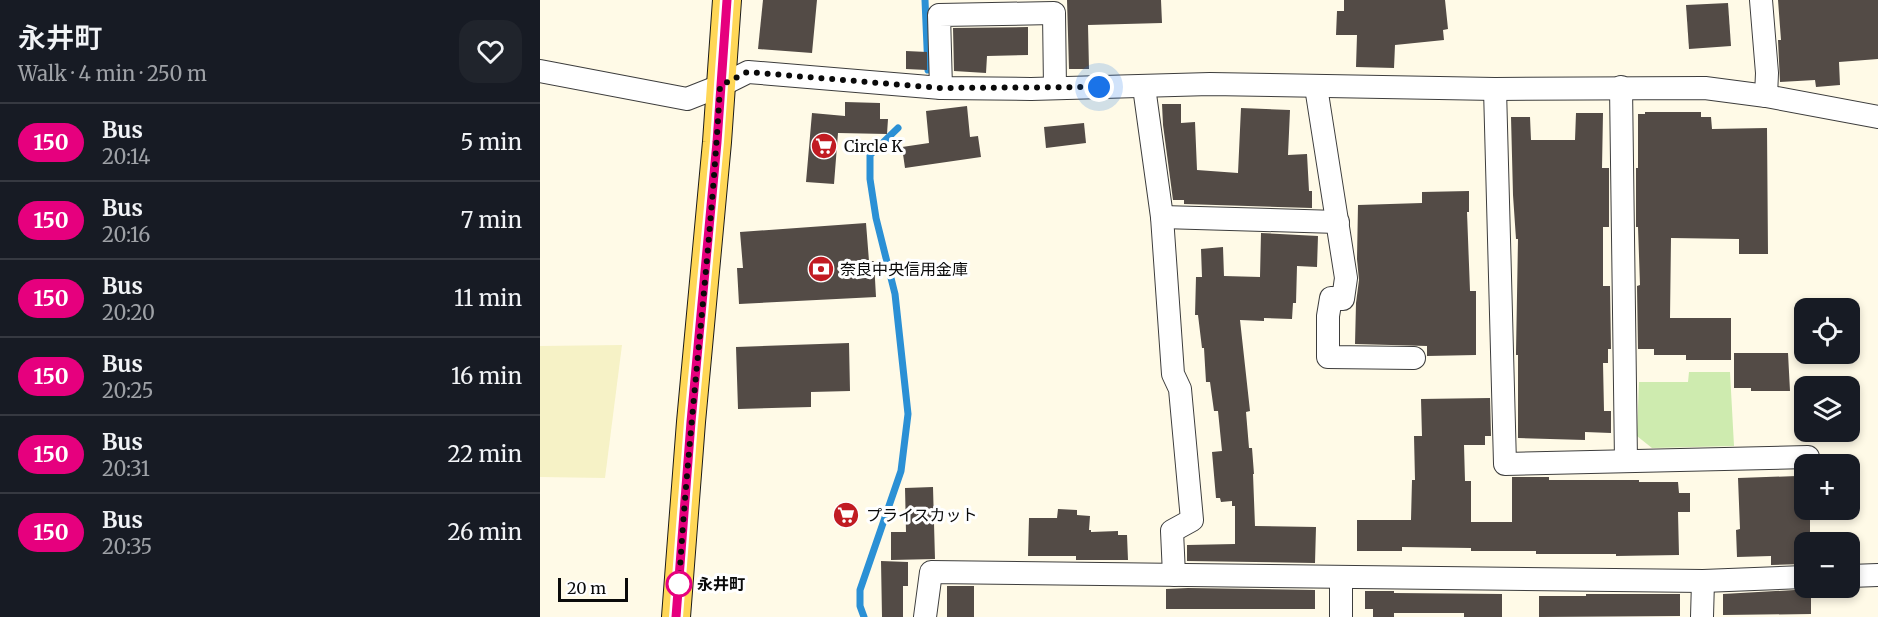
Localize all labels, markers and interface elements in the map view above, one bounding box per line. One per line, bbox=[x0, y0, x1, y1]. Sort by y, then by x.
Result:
text: 永井町 bbox=[18, 20, 102, 56]
button: heart bbox=[459, 20, 522, 83]
text: Walk · 4 min · 250 m bbox=[18, 61, 207, 86]
your location bbox=[1084, 72, 1114, 102]
text: Bus bbox=[102, 116, 143, 144]
text: 5 min bbox=[460, 128, 522, 156]
text: 150 bbox=[33, 129, 69, 156]
supermarket icon: Circle K bbox=[809, 131, 839, 161]
place label: Circle K bbox=[844, 136, 903, 156]
text: 20:14 bbox=[102, 144, 150, 169]
text: Bus bbox=[102, 194, 143, 222]
text: 7 min bbox=[461, 206, 522, 234]
text: 150 bbox=[33, 207, 69, 234]
text: 20:16 bbox=[102, 222, 150, 247]
bank icon: 奈良中央信用金庫 bbox=[806, 254, 836, 284]
place label: 奈良中央信用金庫 bbox=[840, 259, 968, 279]
text: Bus bbox=[102, 272, 143, 300]
text: 11 min bbox=[454, 284, 522, 312]
text: 150 bbox=[33, 285, 69, 312]
map controls bbox=[1794, 298, 1860, 598]
button: locate bbox=[1794, 298, 1860, 364]
text: 20:20 bbox=[102, 300, 155, 325]
text: Bus bbox=[102, 350, 143, 378]
text: 16 min bbox=[451, 362, 522, 390]
text: 150 bbox=[33, 363, 69, 390]
button: layers bbox=[1794, 376, 1860, 442]
text: 20:25 bbox=[102, 378, 153, 403]
text: Bus bbox=[102, 428, 143, 456]
text: 22 min bbox=[448, 440, 522, 468]
text: 150 bbox=[33, 441, 69, 468]
button: + bbox=[1794, 454, 1860, 520]
text: 20:31 bbox=[102, 456, 150, 481]
supermarket icon: プライスカット bbox=[831, 500, 861, 530]
place label: プライスカット bbox=[866, 505, 978, 525]
text: Bus bbox=[102, 506, 143, 534]
text: 26 min bbox=[447, 518, 522, 546]
text: 150 bbox=[33, 519, 69, 546]
button: − bbox=[1794, 532, 1860, 598]
text: 20:35 bbox=[102, 534, 152, 559]
marker: 永井町 bbox=[666, 571, 692, 597]
place label: 永井町 bbox=[697, 574, 745, 594]
scale bar bbox=[558, 575, 628, 602]
text: 20 m bbox=[567, 578, 606, 598]

